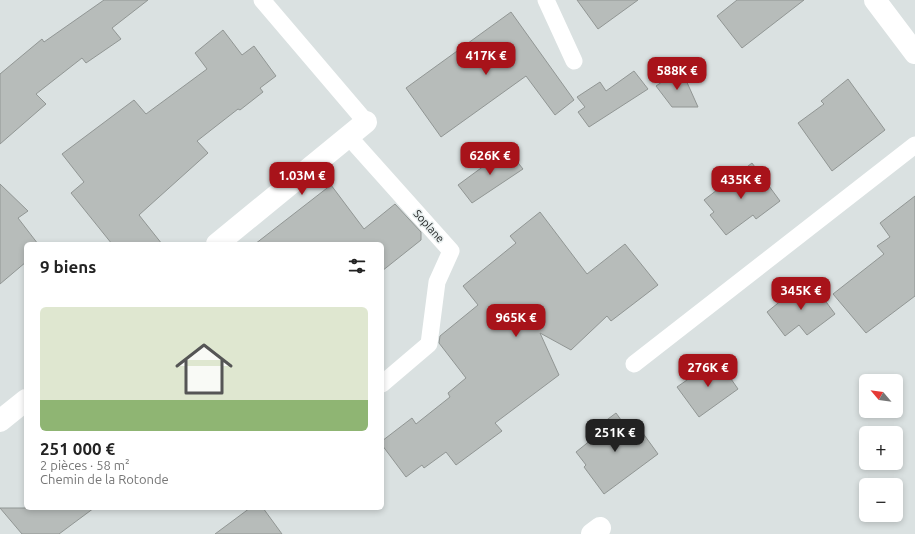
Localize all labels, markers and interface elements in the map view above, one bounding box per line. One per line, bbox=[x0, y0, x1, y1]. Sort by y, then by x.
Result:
pin: 417K € bbox=[453, 42, 519, 76]
text: 417K € bbox=[465, 48, 507, 62]
pin: 588K € bbox=[644, 57, 710, 91]
text: 588K € bbox=[656, 63, 698, 77]
pin: 626K € bbox=[457, 142, 523, 176]
text: 626K € bbox=[469, 148, 511, 162]
pin: 1.03M € bbox=[265, 162, 339, 196]
pin: 435K € bbox=[708, 166, 774, 200]
text: 1.03M € bbox=[278, 168, 326, 182]
text: 435K € bbox=[720, 172, 762, 186]
street label: Soplane bbox=[411, 207, 447, 245]
icon: filters bbox=[346, 255, 368, 277]
text: 9 biens bbox=[40, 257, 96, 276]
pin: 345K € bbox=[768, 277, 834, 311]
text: 345K € bbox=[780, 283, 822, 297]
pin: 965K € bbox=[483, 304, 549, 338]
text: 965K € bbox=[495, 310, 537, 324]
icon: home bbox=[168, 333, 240, 405]
pin: 276K € bbox=[675, 354, 741, 388]
text: 276K € bbox=[687, 360, 729, 374]
north arrow bbox=[859, 374, 903, 418]
map controls bbox=[859, 374, 903, 522]
pin: 251K € bbox=[582, 419, 648, 453]
text: 251K € bbox=[594, 425, 636, 439]
button: + bbox=[859, 426, 903, 470]
text: 251 000 € bbox=[40, 439, 115, 458]
text: 2 pièces · 58 m² bbox=[40, 458, 130, 472]
text: Chemin de la Rotonde bbox=[40, 472, 169, 486]
button: − bbox=[859, 478, 903, 522]

